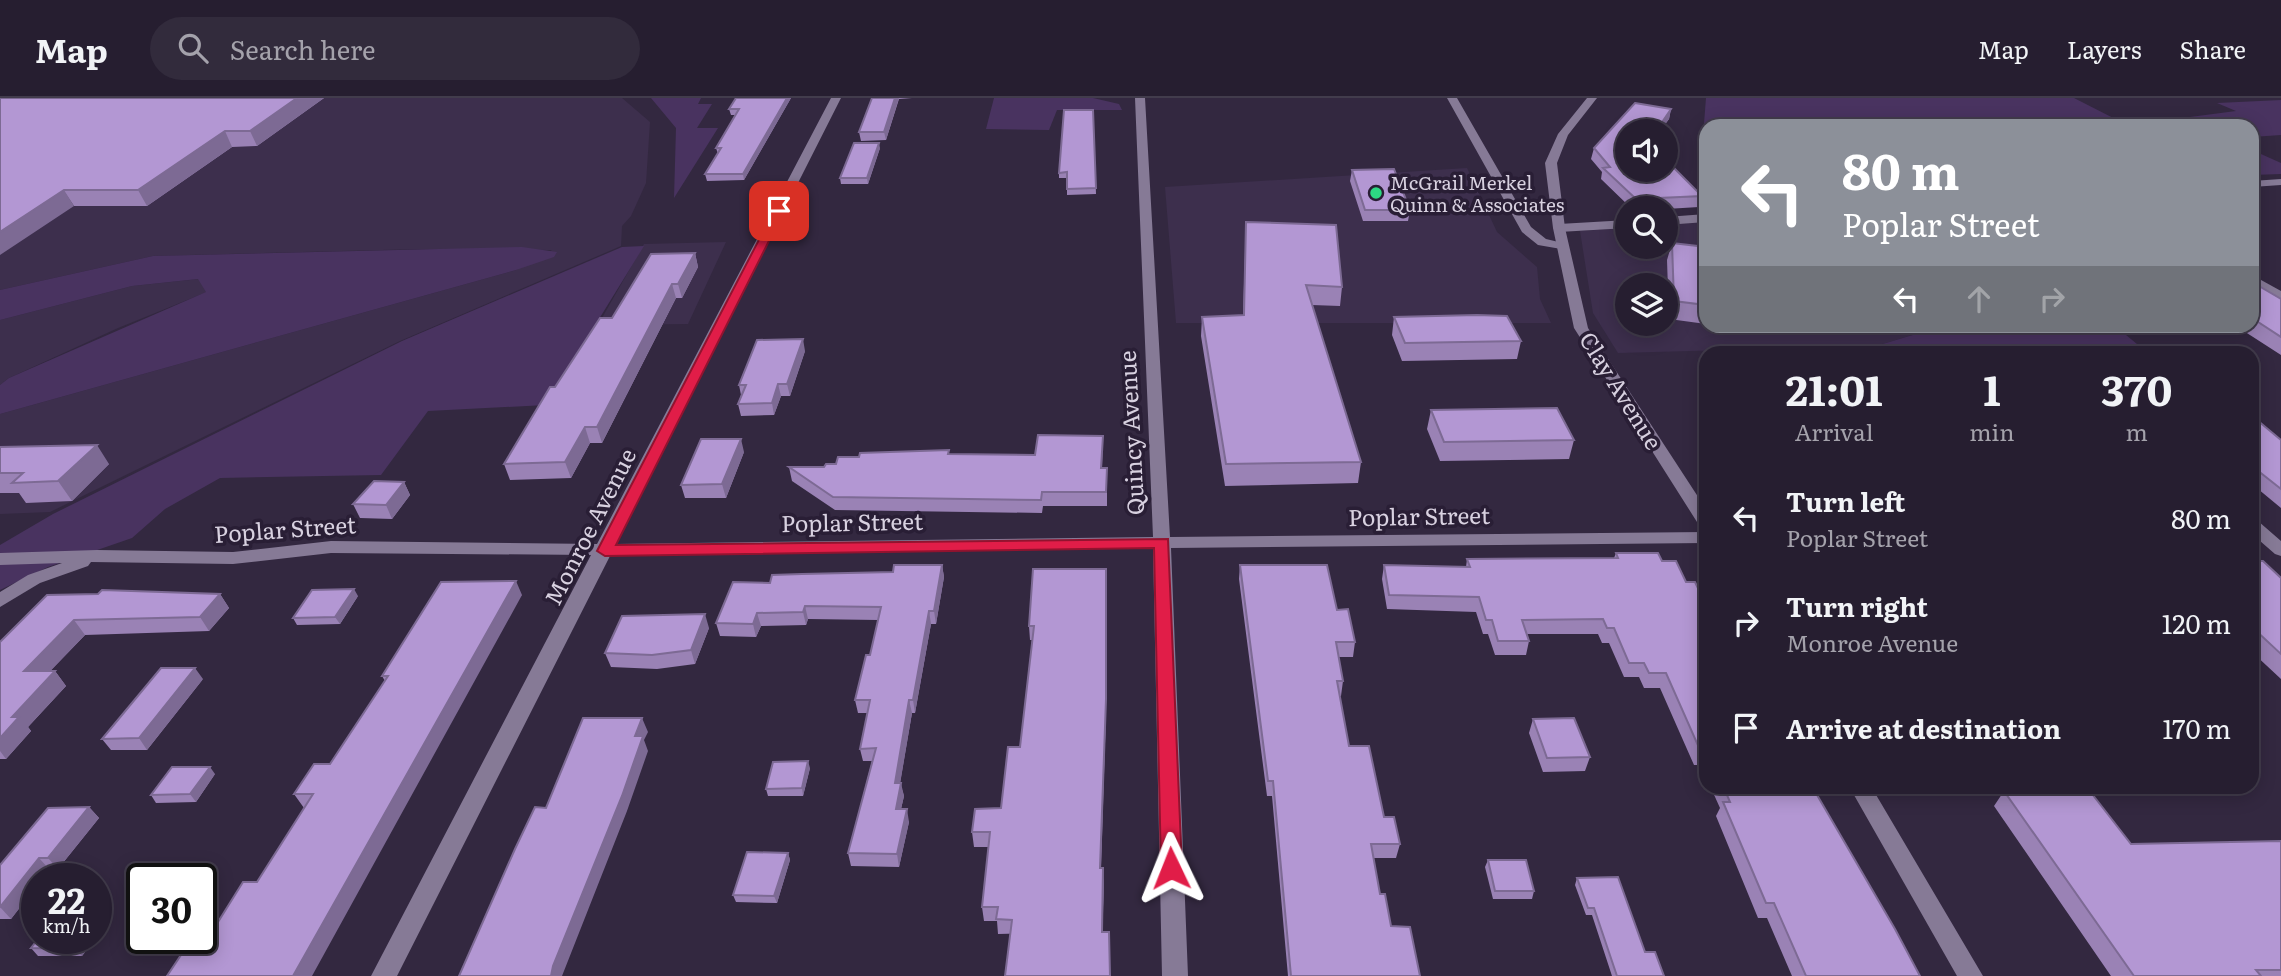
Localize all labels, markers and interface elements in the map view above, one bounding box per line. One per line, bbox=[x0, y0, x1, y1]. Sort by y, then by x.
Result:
search box bbox=[150, 17, 640, 80]
text: Map bbox=[35, 24, 108, 73]
icon: search bbox=[174, 29, 212, 67]
text: Search here bbox=[230, 29, 376, 68]
text: Map bbox=[1978, 31, 2029, 66]
text: Layers bbox=[2067, 31, 2141, 66]
text: Share bbox=[2179, 31, 2246, 66]
map controls bbox=[1615, 119, 1678, 336]
button: sound bbox=[1615, 119, 1678, 182]
text: 80 m bbox=[1842, 132, 1960, 205]
icon: left bbox=[1727, 147, 1818, 238]
place label: McGrail Merkel Quinn & Associates bbox=[1390, 168, 1565, 218]
pin bbox=[749, 181, 809, 241]
marker: McGrail Merkel Quinn & Associates bbox=[1368, 185, 1384, 201]
icon: arrive bbox=[760, 192, 798, 230]
button: search bbox=[1615, 196, 1678, 259]
text: Poplar Street bbox=[1842, 199, 2040, 247]
button: layers bbox=[1615, 273, 1678, 336]
icon: left bbox=[1887, 280, 1925, 318]
icon: ahead bbox=[1960, 280, 1998, 318]
icon: right bbox=[2033, 280, 2071, 318]
street label: Clay Avenue bbox=[1572, 324, 1672, 456]
street label: Quincy Avenue bbox=[1109, 350, 1151, 516]
text: 21:01 bbox=[1786, 357, 1883, 419]
text: 1 bbox=[1983, 357, 2001, 419]
text: 370 bbox=[2101, 357, 2172, 419]
text: Arrival bbox=[1795, 414, 1873, 448]
text: min bbox=[1969, 414, 2014, 448]
text: m bbox=[2126, 414, 2148, 448]
street label: Monroe Avenue bbox=[535, 441, 643, 610]
text: Turn left bbox=[1786, 481, 1905, 520]
street label: Poplar Street bbox=[1348, 497, 1491, 533]
text: 80 m bbox=[2171, 498, 2231, 537]
icon: left bbox=[1727, 499, 1765, 537]
street label: Poplar Street bbox=[781, 503, 924, 539]
street label: Poplar Street bbox=[213, 506, 358, 550]
text: Poplar Street bbox=[1786, 520, 1928, 554]
text: Turn right bbox=[1786, 586, 1928, 625]
text: 120 m bbox=[2162, 603, 2231, 642]
icon: right bbox=[1727, 604, 1765, 642]
text: Monroe Avenue bbox=[1786, 625, 1958, 659]
text: Arrive at destination bbox=[1786, 708, 2061, 747]
text: 170 m bbox=[2163, 708, 2231, 747]
icon: arrive bbox=[1727, 709, 1765, 747]
position arrow bbox=[1134, 831, 1208, 905]
speed limit sign: 30 bbox=[126, 863, 217, 954]
text: 22 bbox=[48, 873, 85, 925]
text: km/h bbox=[43, 912, 90, 939]

